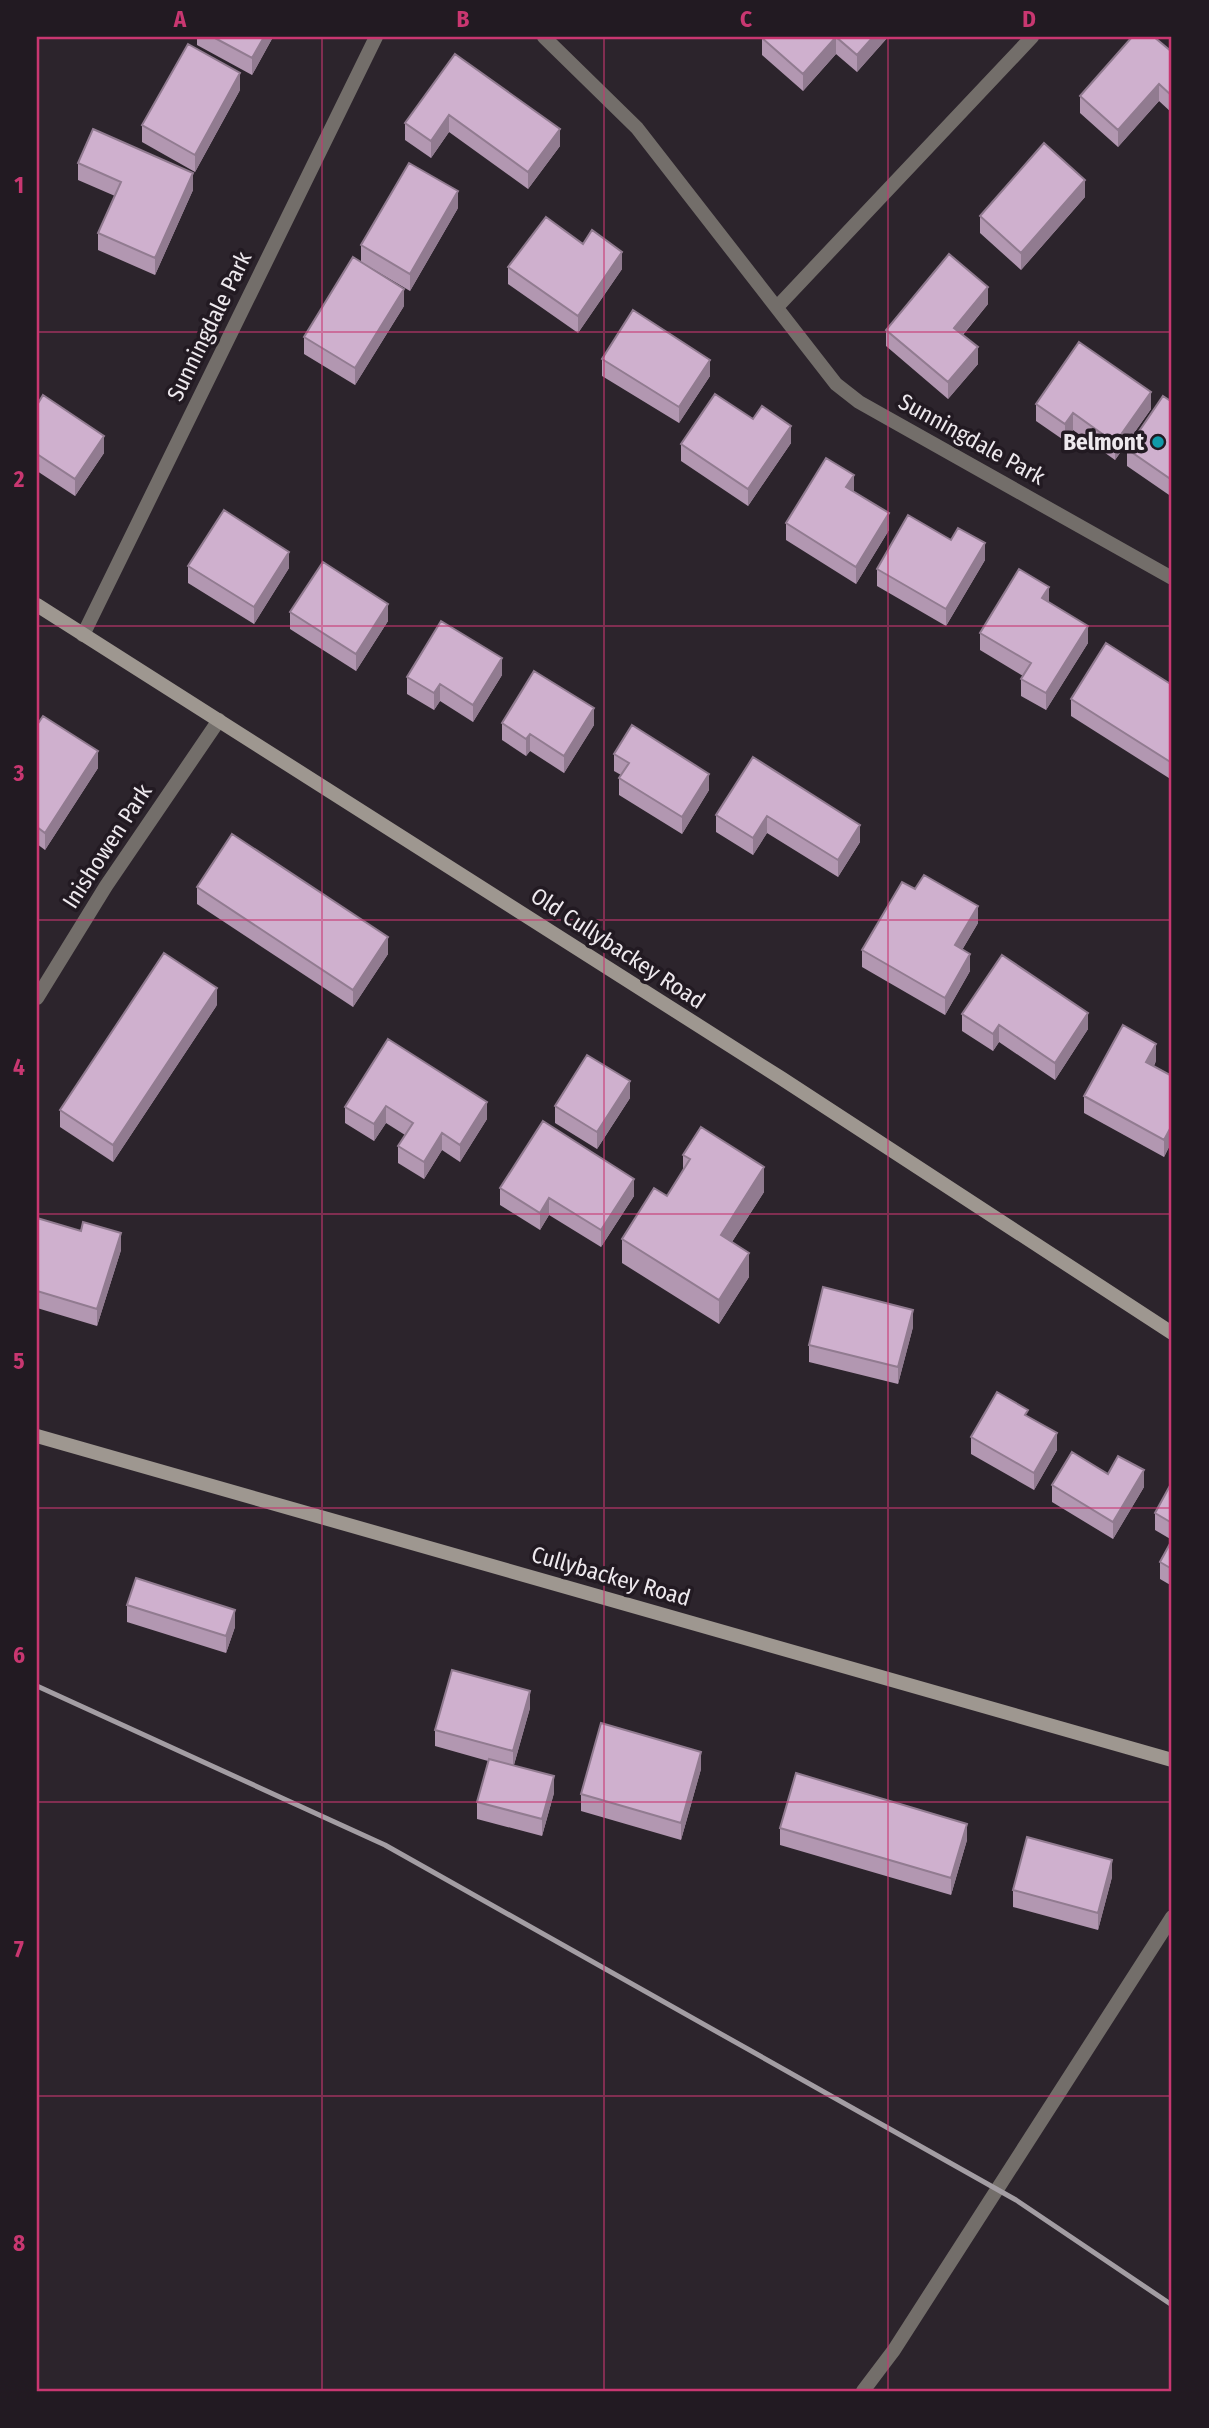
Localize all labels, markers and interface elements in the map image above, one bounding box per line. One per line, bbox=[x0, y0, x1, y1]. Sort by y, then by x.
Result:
text: A bbox=[173, 5, 187, 33]
text: B bbox=[457, 5, 470, 33]
text: C bbox=[740, 5, 752, 33]
text: D bbox=[1022, 5, 1036, 33]
text: 1 bbox=[14, 171, 24, 199]
street label: Sunningdale Park bbox=[161, 246, 257, 405]
street label: Sunningdale Park bbox=[894, 387, 1050, 491]
place label: Belmont bbox=[1063, 428, 1145, 456]
marker: Belmont bbox=[1150, 434, 1166, 450]
text: 2 bbox=[13, 465, 25, 493]
text: 3 bbox=[13, 759, 25, 787]
street label: Inishowen Park bbox=[56, 778, 158, 914]
street label: Old Cullybackey Road bbox=[526, 881, 710, 1015]
text: 4 bbox=[13, 1053, 25, 1081]
text: 5 bbox=[13, 1347, 25, 1375]
street label: Cullybackey Road bbox=[528, 1540, 694, 1612]
text: 6 bbox=[13, 1641, 25, 1669]
text: 7 bbox=[14, 1935, 24, 1963]
text: 8 bbox=[13, 2229, 25, 2257]

